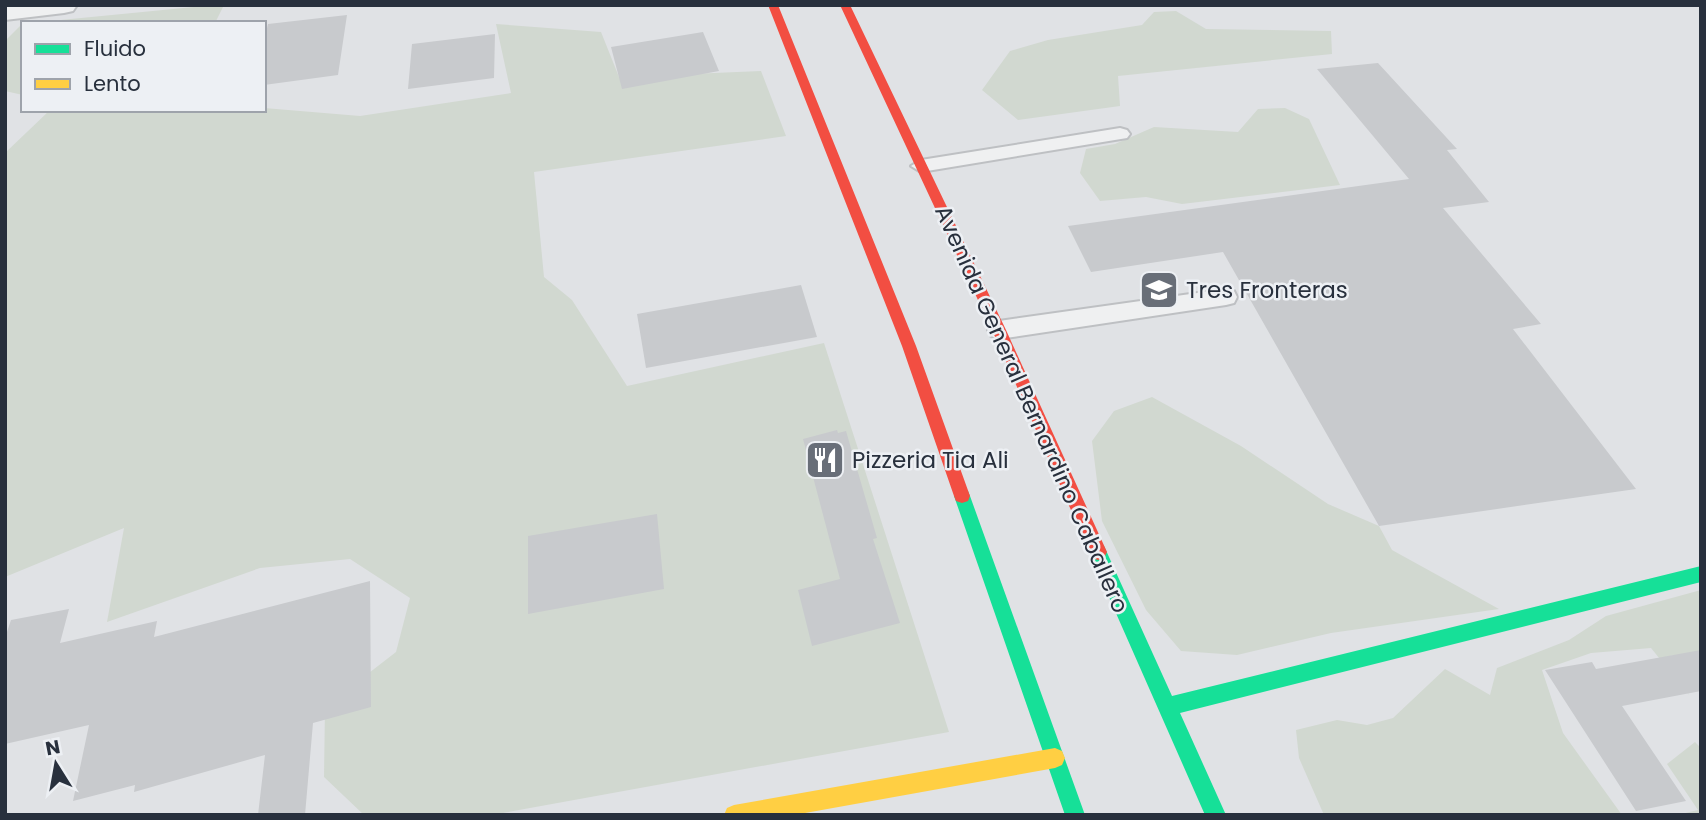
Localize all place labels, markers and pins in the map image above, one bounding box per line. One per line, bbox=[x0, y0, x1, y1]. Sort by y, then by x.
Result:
school or university icon: Tres Fronteras bbox=[1138, 269, 1180, 311]
place label: Tres Fronteras bbox=[1186, 274, 1348, 306]
restaurant icon: Pizzeria Tia Ali bbox=[804, 439, 846, 481]
place label: Pizzeria Tia Ali bbox=[852, 444, 1009, 476]

